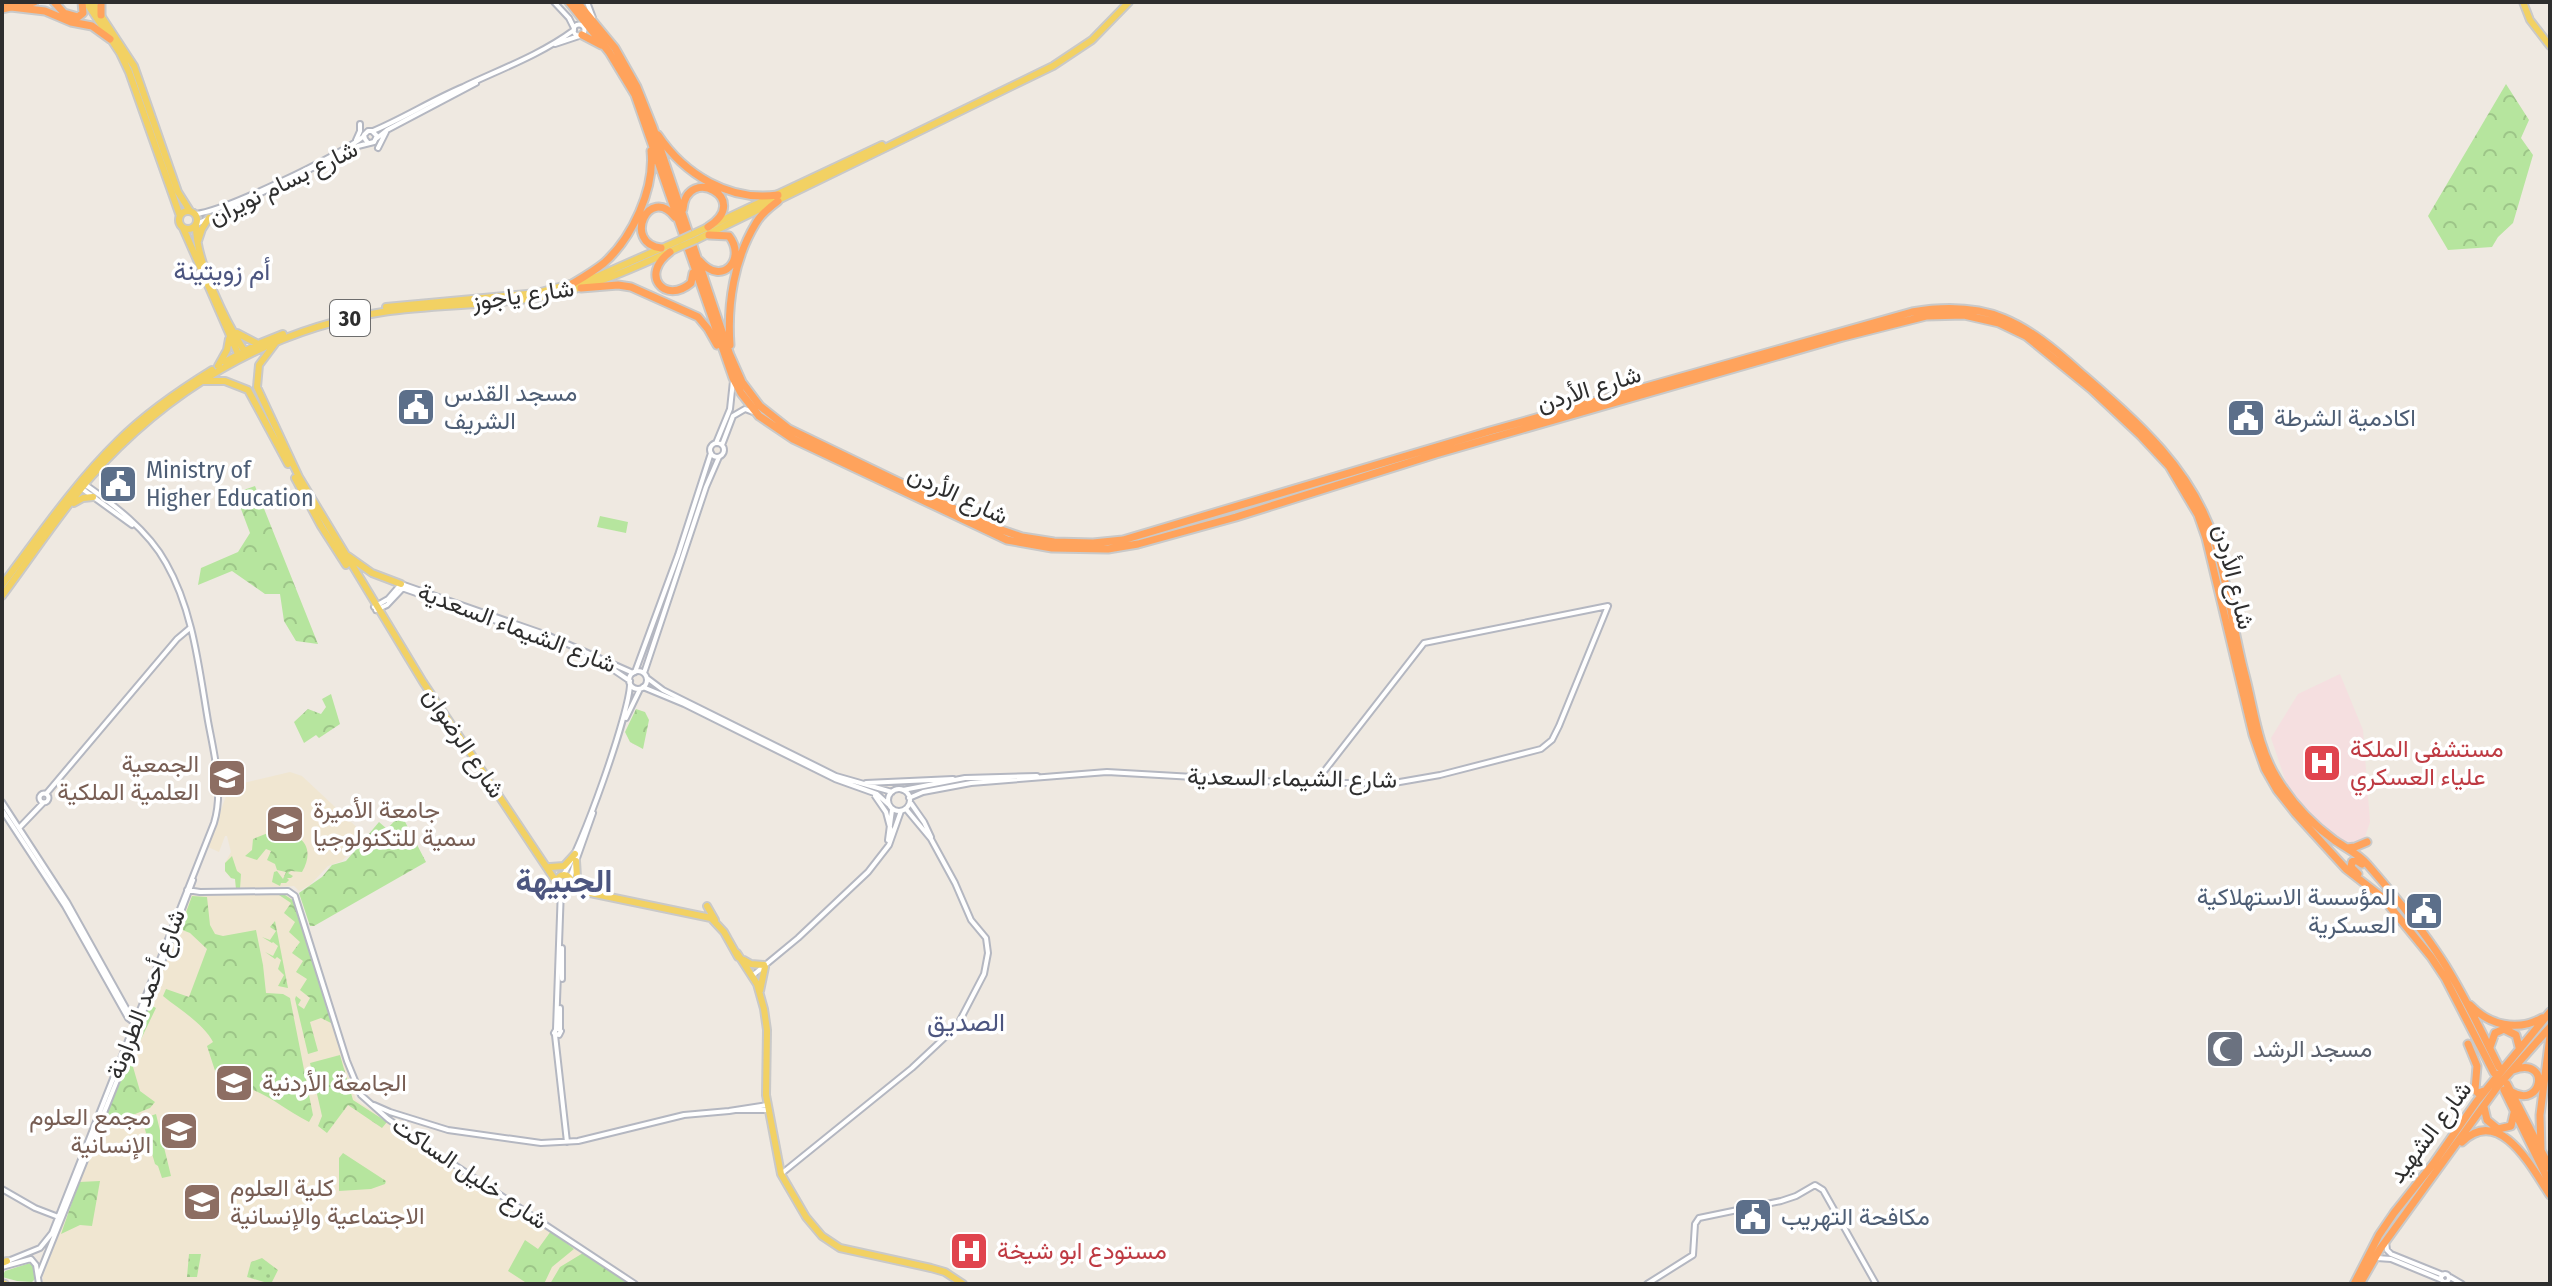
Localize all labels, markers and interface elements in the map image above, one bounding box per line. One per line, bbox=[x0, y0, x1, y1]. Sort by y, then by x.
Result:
street label: شارع بسام نويران bbox=[204, 135, 363, 233]
district label: أم زويتينة bbox=[174, 256, 270, 288]
street label: شارع ياجوز bbox=[469, 274, 576, 318]
road number: 30 bbox=[330, 300, 370, 336]
street label: شارع الأردن bbox=[1534, 360, 1645, 420]
place label: مسجد القدس الشريف bbox=[444, 379, 577, 436]
public building icon: مسجد القدس الشريف bbox=[395, 386, 437, 428]
public building icon: اكادمية الشرطة bbox=[2225, 397, 2267, 439]
place label: اكادمية الشرطة bbox=[2274, 404, 2416, 433]
place label: Ministry of Higher Education bbox=[146, 456, 314, 512]
street label: شارع الأردن bbox=[903, 460, 1012, 532]
public building icon: Ministry of Higher Education bbox=[97, 463, 139, 505]
street label: شارع الأردن bbox=[2206, 522, 2261, 633]
street label: شارع الشيماء السعدية bbox=[413, 577, 620, 681]
street label: شارع الرضوان bbox=[415, 683, 511, 804]
place label: مستشفى الملكة علياء العسكري bbox=[2350, 735, 2504, 796]
hospital icon: مستشفى الملكة علياء العسكري bbox=[2301, 742, 2343, 784]
place label: الجمعية العلمية الملكية bbox=[57, 750, 199, 806]
school or university icon: الجمعية العلمية الملكية bbox=[206, 757, 248, 799]
street label: شارع الشيماء السعدية bbox=[1187, 762, 1397, 796]
place label: جامعة الأميرة سمية للتكنولوجيا bbox=[313, 796, 476, 853]
school or university icon: جامعة الأميرة سمية للتكنولوجيا bbox=[264, 803, 306, 845]
district label: الجبيهة bbox=[515, 862, 613, 901]
place label: المؤسسة الاستهلاكية العسكرية bbox=[2197, 883, 2396, 940]
public building icon: المؤسسة الاستهلاكية العسكرية bbox=[2403, 890, 2445, 932]
street label: شارع أحمد الطراونة bbox=[101, 905, 193, 1084]
district label: الصديق bbox=[927, 1007, 1005, 1038]
mosque icon: مسجد الرشد bbox=[2204, 1028, 2246, 1070]
place label: مسجد الرشد bbox=[2253, 1035, 2372, 1064]
school or university icon: الجامعة الأردنية bbox=[213, 1062, 255, 1104]
place label: الجامعة الأردنية bbox=[262, 1069, 407, 1098]
street label: شارع الشهيد bbox=[2383, 1076, 2479, 1190]
place label: مجمع العلوم الإنسانية bbox=[29, 1103, 151, 1160]
school or university icon: مجمع العلوم الإنسانية bbox=[158, 1110, 200, 1152]
street label: شارع خليل الساكت bbox=[386, 1111, 553, 1237]
place label: كلية العلوم الاجتماعية والإنسانية bbox=[230, 1174, 425, 1231]
school or university icon: كلية العلوم الاجتماعية والإنسانية bbox=[181, 1181, 223, 1223]
public building icon: مكافحة التهريب bbox=[1732, 1196, 1774, 1238]
place label: مكافحة التهريب bbox=[1781, 1203, 1930, 1232]
hospital icon: مستودع ابو شيخة bbox=[948, 1230, 990, 1272]
place label: مستودع ابو شيخة bbox=[997, 1237, 1167, 1267]

